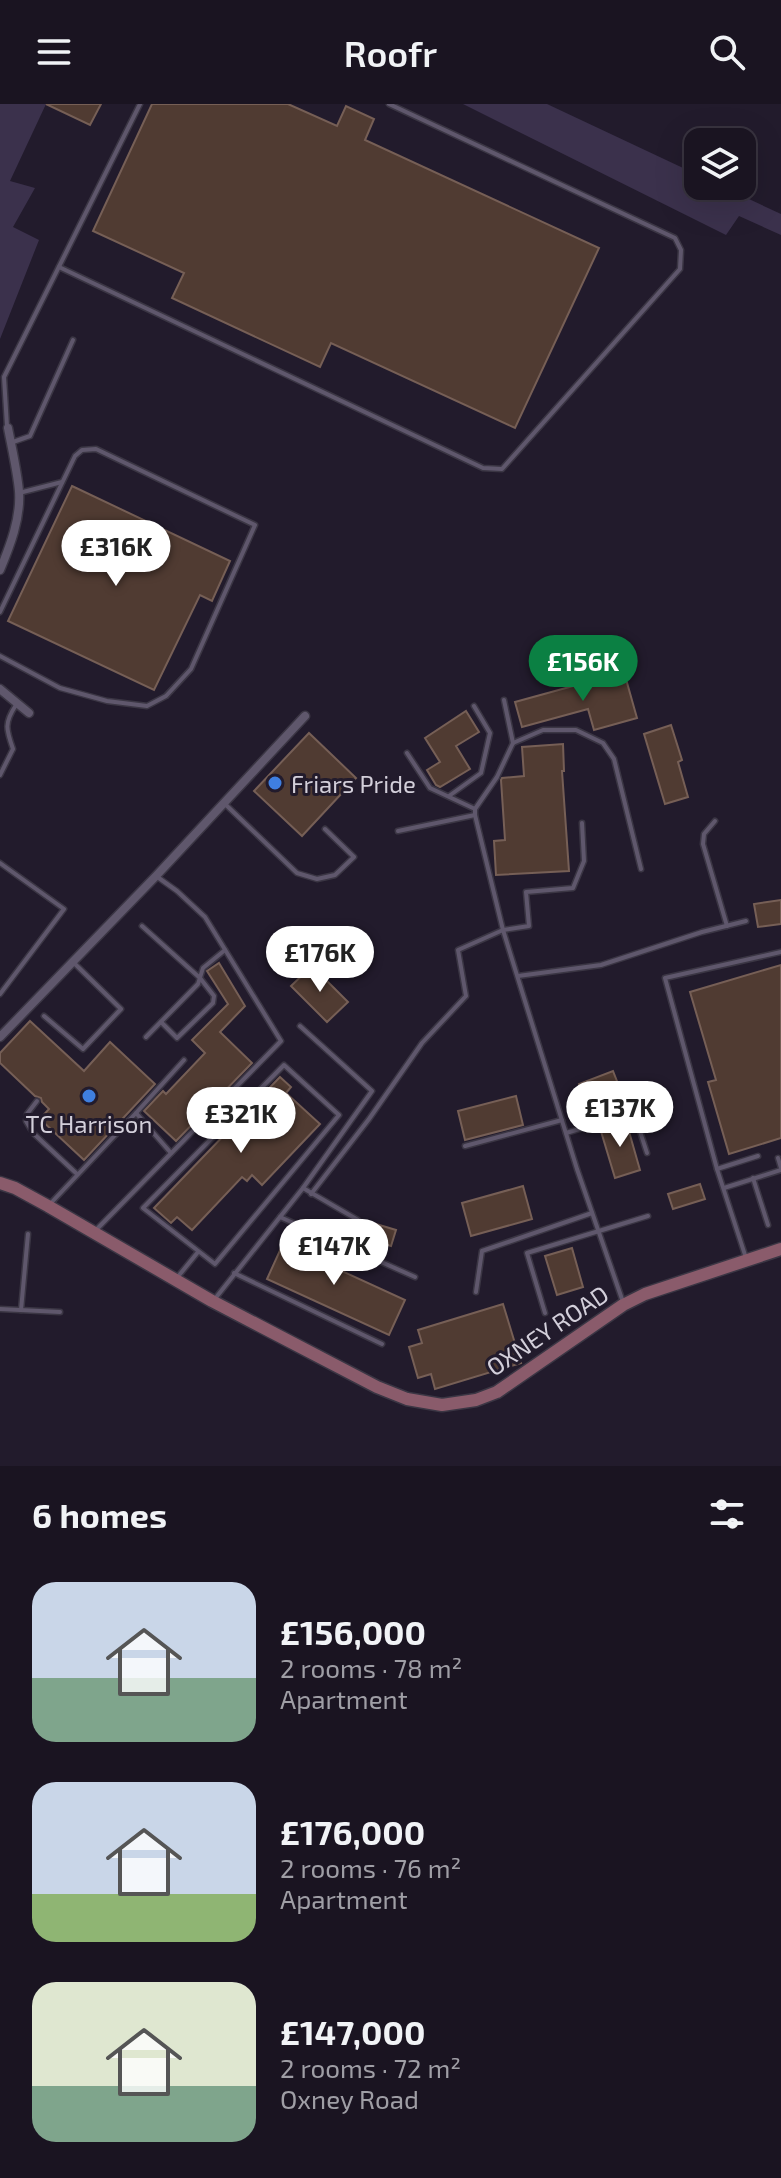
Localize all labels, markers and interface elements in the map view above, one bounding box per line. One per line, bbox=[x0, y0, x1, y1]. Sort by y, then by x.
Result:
icon: menu bbox=[32, 30, 76, 74]
icon: search bbox=[705, 30, 749, 74]
text: Roofr bbox=[344, 31, 437, 74]
map controls bbox=[684, 128, 756, 200]
button: layers bbox=[684, 128, 756, 200]
pin: £316K bbox=[60, 520, 172, 588]
text: £316K bbox=[79, 530, 153, 561]
pin: £156K bbox=[527, 635, 639, 703]
text: £156K bbox=[547, 645, 619, 676]
place label: Friars Pride bbox=[291, 769, 416, 798]
marker: Friars Pride bbox=[266, 774, 284, 792]
pin: £176K bbox=[264, 926, 376, 994]
text: £176K bbox=[284, 936, 356, 967]
pin: £137K bbox=[564, 1081, 676, 1149]
marker: TC Harrison bbox=[80, 1087, 98, 1105]
pin: £321K bbox=[185, 1087, 297, 1155]
text: £137K bbox=[584, 1091, 656, 1122]
text: £321K bbox=[205, 1097, 277, 1128]
place label: TC Harrison bbox=[26, 1109, 152, 1138]
pin: £147K bbox=[278, 1219, 390, 1287]
text: £147K bbox=[297, 1229, 371, 1260]
street label: OXNEY ROAD bbox=[481, 1279, 613, 1381]
icon: filters bbox=[705, 1492, 749, 1536]
text: 6 homes bbox=[32, 1494, 167, 1535]
text: £156,000 bbox=[280, 1611, 426, 1652]
icon: home bbox=[96, 1614, 192, 1710]
text: 2 rooms · 78 m² bbox=[280, 1652, 462, 1683]
text: Apartment bbox=[280, 1683, 408, 1714]
text: £176,000 bbox=[280, 1811, 425, 1852]
icon: home bbox=[96, 1814, 192, 1910]
text: 2 rooms · 76 m² bbox=[280, 1852, 461, 1883]
text: Apartment bbox=[280, 1883, 408, 1914]
text: £147,000 bbox=[280, 2011, 425, 2052]
icon: home bbox=[96, 2014, 192, 2110]
text: 2 rooms · 72 m² bbox=[280, 2052, 461, 2083]
text: Oxney Road bbox=[280, 2083, 419, 2114]

